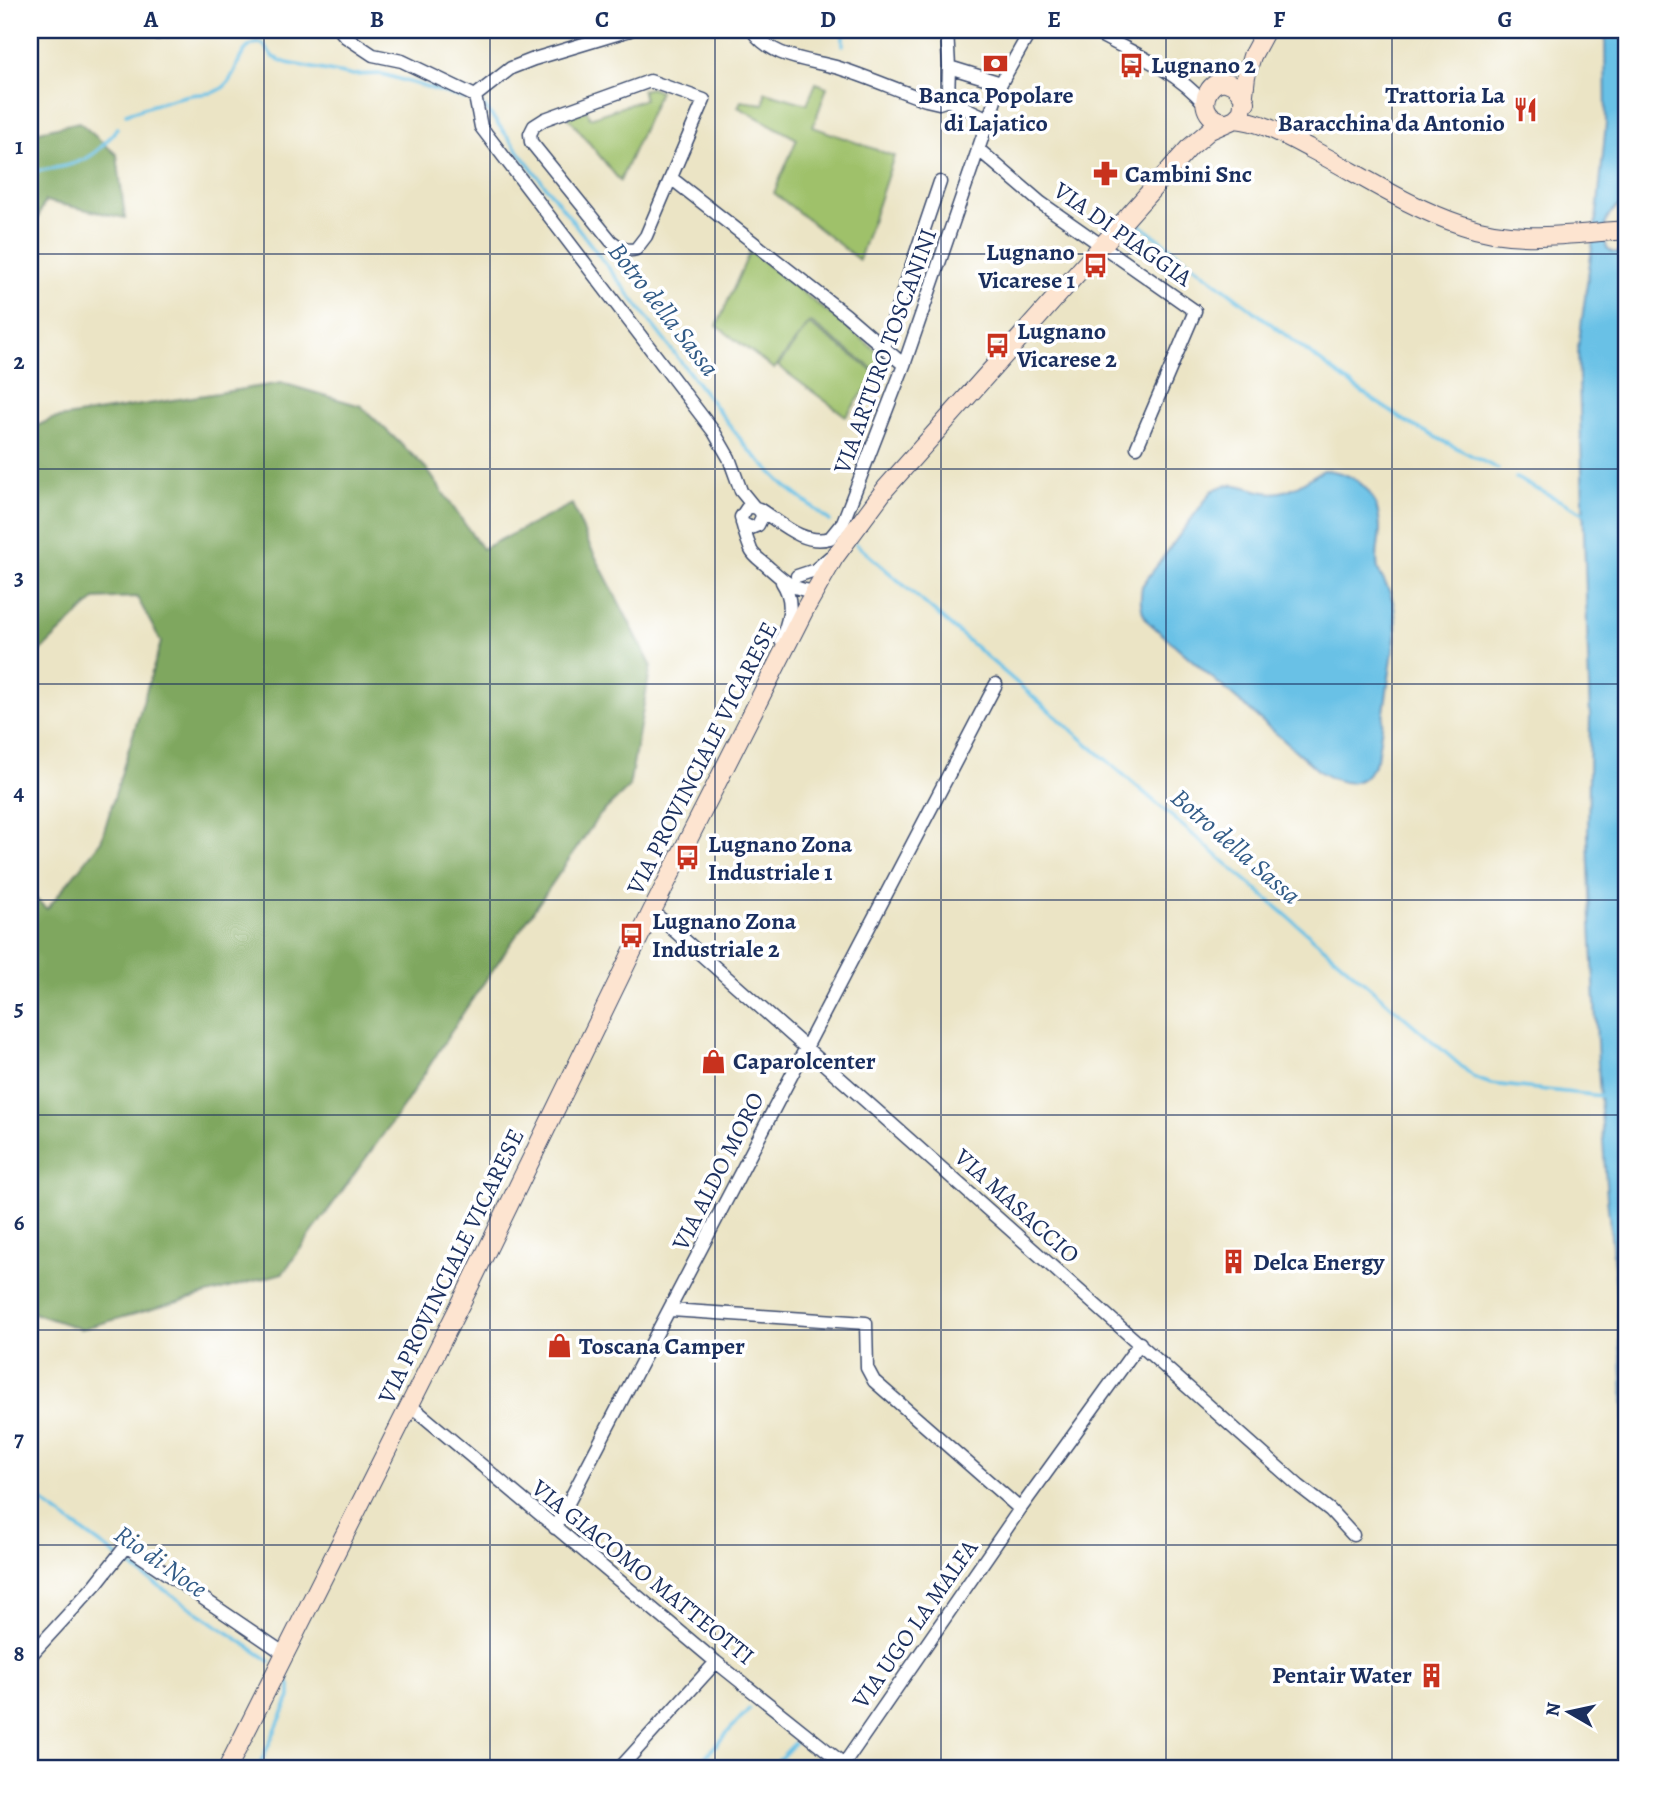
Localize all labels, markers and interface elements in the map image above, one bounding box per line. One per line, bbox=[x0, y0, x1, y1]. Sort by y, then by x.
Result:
text: A bbox=[143, 4, 159, 35]
text: B bbox=[370, 4, 384, 35]
text: C bbox=[595, 4, 609, 35]
text: D bbox=[820, 4, 836, 35]
text: E bbox=[1047, 4, 1061, 35]
text: F bbox=[1273, 4, 1286, 35]
text: G bbox=[1497, 4, 1513, 35]
place label: Lugnano 2 bbox=[1151, 49, 1256, 81]
bank icon: Banca Popolare di Lajatico bbox=[982, 50, 1010, 78]
bus stop icon: Lugnano 2 bbox=[1117, 51, 1145, 79]
place label: Banca Popolare di Lajatico bbox=[918, 79, 1074, 139]
place label: Trattoria La Baracchina da Antonio bbox=[1278, 79, 1505, 139]
restaurant icon: Trattoria La Baracchina da Antonio bbox=[1511, 95, 1539, 123]
text: 1 bbox=[15, 131, 23, 162]
place label: Cambini Snc bbox=[1125, 158, 1252, 190]
pharmacy icon: Cambini Snc bbox=[1091, 160, 1119, 188]
street label: VIA DI PIAGGIA bbox=[1047, 174, 1199, 294]
street label: VIA ARTURO TOSCANINI bbox=[825, 224, 944, 479]
water label: Botro della Sassa bbox=[600, 235, 727, 384]
place label: Lugnano Vicarese 1 bbox=[977, 236, 1075, 296]
bus stop icon: Lugnano Vicarese 1 bbox=[1081, 252, 1109, 280]
place label: Lugnano Vicarese 2 bbox=[1016, 315, 1117, 375]
bus stop icon: Lugnano Vicarese 2 bbox=[983, 331, 1011, 359]
text: 2 bbox=[13, 346, 25, 377]
text: 3 bbox=[14, 562, 24, 593]
street label: VIA PROVINCIALE VICARESE bbox=[619, 616, 785, 901]
text: 4 bbox=[14, 777, 25, 808]
water label: Botro della Sassa bbox=[1163, 780, 1308, 912]
place label: Lugnano Zona Industriale 1 bbox=[708, 828, 853, 888]
bus stop icon: Lugnano Zona Industriale 1 bbox=[674, 844, 702, 872]
place label: Lugnano Zona Industriale 2 bbox=[652, 905, 797, 965]
bus stop icon: Lugnano Zona Industriale 2 bbox=[618, 921, 646, 949]
text: 5 bbox=[14, 992, 24, 1023]
place label: Caparolcenter bbox=[733, 1045, 876, 1077]
shop icon: Caparolcenter bbox=[699, 1047, 727, 1075]
street label: VIA ALDO MORO bbox=[664, 1086, 772, 1256]
street label: VIA PROVINCIALE VICARESE bbox=[370, 1123, 532, 1410]
street label: VIA MASACCIO bbox=[947, 1141, 1086, 1271]
text: 6 bbox=[14, 1207, 25, 1238]
place label: Delca Energy bbox=[1253, 1246, 1385, 1278]
building icon: Delca Energy bbox=[1219, 1248, 1247, 1276]
place label: Toscana Camper bbox=[579, 1330, 745, 1362]
shop icon: Toscana Camper bbox=[545, 1332, 573, 1360]
text: 7 bbox=[14, 1423, 24, 1454]
street label: VIA GIACOMO MATTEOTTI bbox=[524, 1471, 761, 1672]
water label: Rio di Noce bbox=[107, 1517, 214, 1606]
street label: VIA UGO LA MALFA bbox=[844, 1533, 986, 1716]
text: 8 bbox=[13, 1638, 25, 1669]
place label: Pentair Water bbox=[1272, 1659, 1412, 1691]
building icon: Pentair Water bbox=[1418, 1661, 1446, 1689]
north arrow bbox=[1534, 1676, 1604, 1746]
text: N bbox=[1539, 1700, 1567, 1718]

